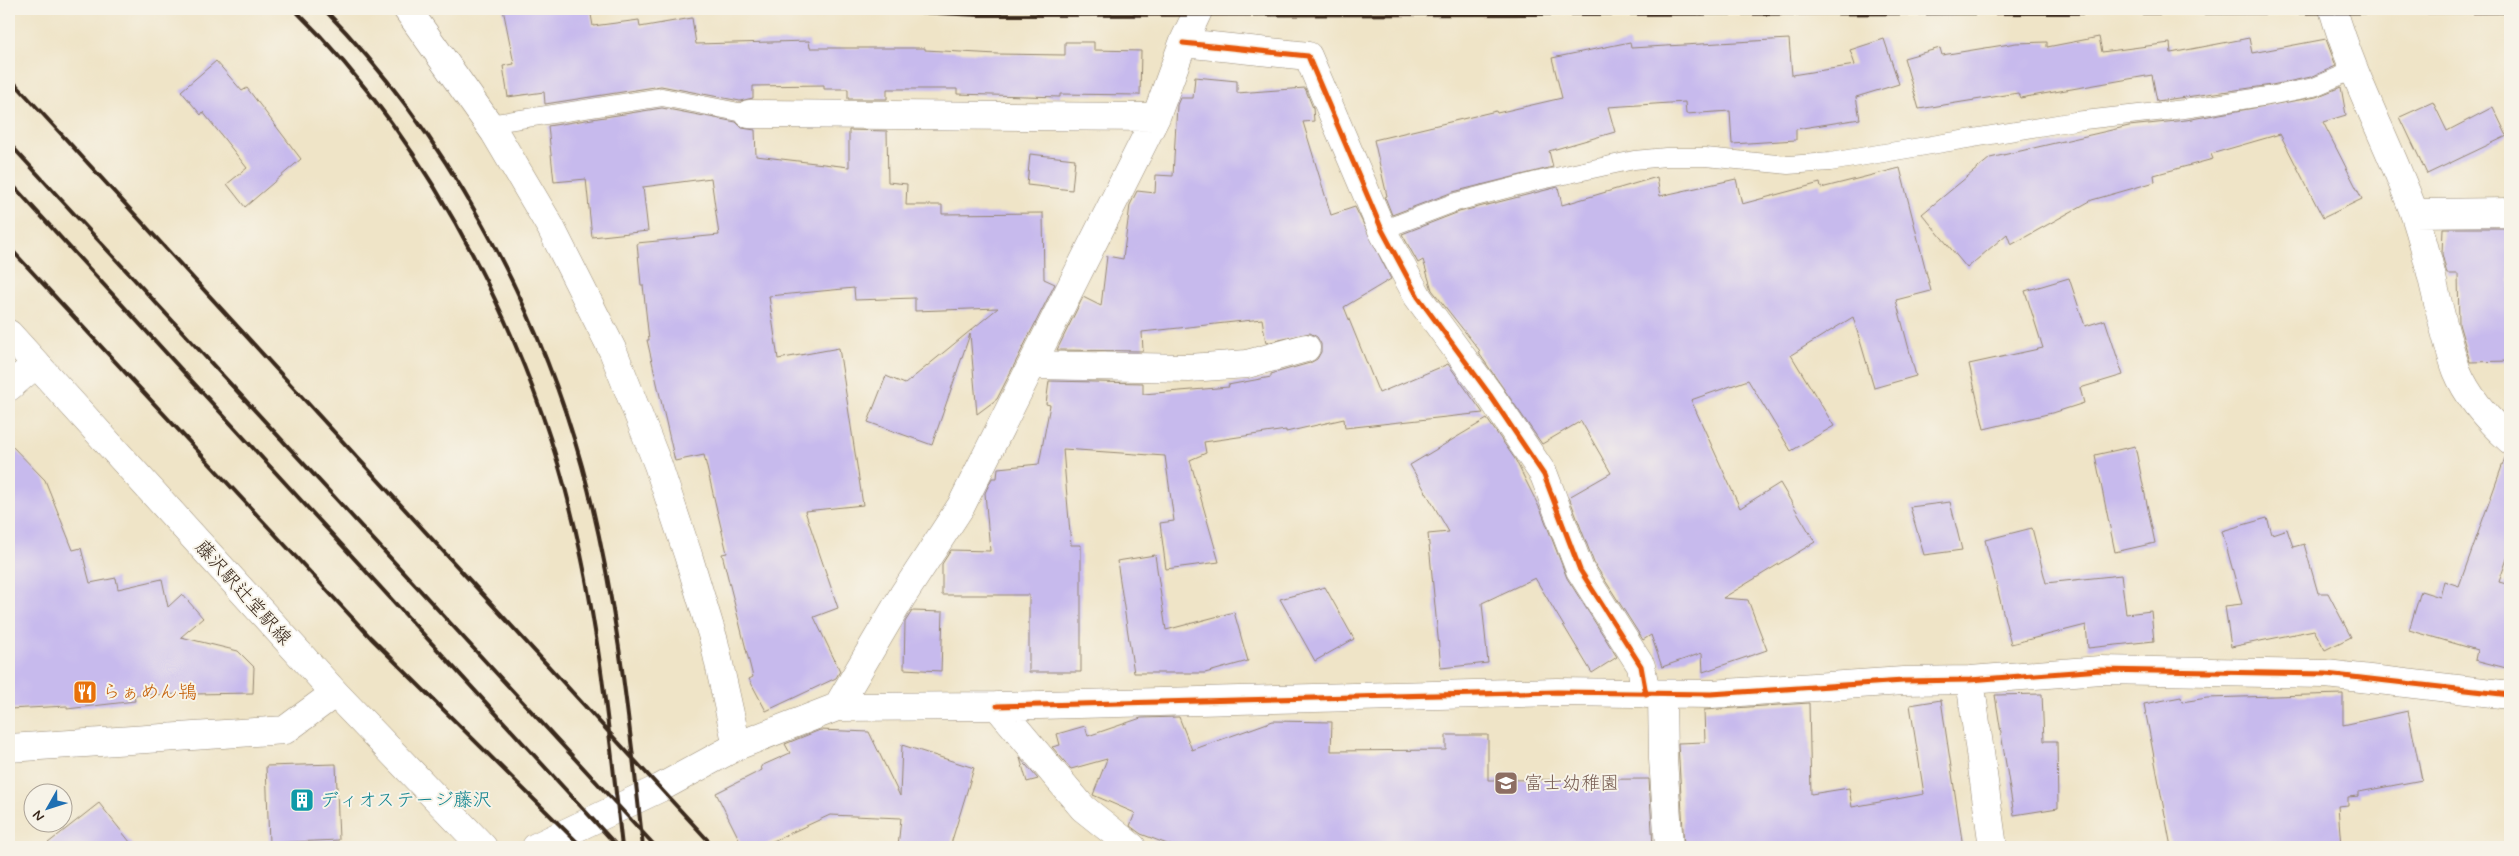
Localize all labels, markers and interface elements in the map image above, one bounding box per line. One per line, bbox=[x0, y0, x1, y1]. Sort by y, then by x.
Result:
street label: 藤沢駅辻堂駅線 bbox=[189, 535, 297, 651]
restaurant icon: らぁめん鴇 bbox=[72, 679, 98, 705]
place label: らぁめん鴇 bbox=[102, 680, 197, 705]
school or university icon: 富士幼稚園 bbox=[1493, 770, 1519, 796]
place label: 富士幼稚園 bbox=[1524, 771, 1619, 796]
north arrow bbox=[22, 784, 72, 834]
building icon: ディオステージ藤沢 bbox=[289, 787, 315, 813]
place label: ディオステージ藤沢 bbox=[320, 788, 491, 813]
text: N bbox=[29, 806, 49, 825]

